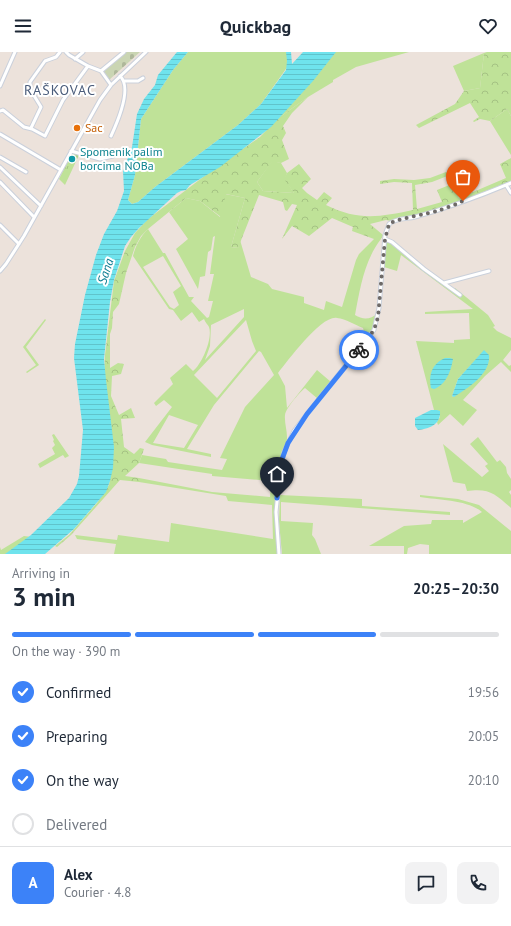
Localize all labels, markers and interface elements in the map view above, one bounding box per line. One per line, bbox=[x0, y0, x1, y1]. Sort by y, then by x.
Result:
icon: menu bbox=[12, 15, 34, 37]
text: Quickbag bbox=[220, 15, 291, 38]
icon: heart bbox=[477, 15, 499, 37]
district label: RAŠKOVAC bbox=[24, 81, 96, 99]
place label: Sac bbox=[85, 120, 103, 135]
marker: Sac bbox=[72, 123, 82, 133]
place label: Spomenik palim borcima NOBa bbox=[80, 144, 162, 173]
marker: Spomenik palim borcima NOBa bbox=[67, 154, 77, 164]
pin bbox=[446, 160, 480, 201]
icon: bag bbox=[452, 166, 474, 188]
water label: Sana bbox=[93, 256, 118, 286]
courier bbox=[339, 330, 379, 370]
icon: bike bbox=[348, 339, 370, 361]
pin bbox=[260, 457, 294, 498]
icon: home bbox=[266, 463, 288, 485]
text: Arriving in bbox=[12, 565, 70, 582]
text: 20:25–20:30 bbox=[413, 579, 499, 598]
text: 3 min bbox=[12, 580, 75, 613]
text: On the way · 390 m bbox=[12, 643, 120, 660]
icon: check bbox=[12, 681, 34, 703]
text: Confirmed bbox=[46, 683, 111, 702]
text: 19:56 bbox=[468, 684, 499, 701]
icon: check bbox=[12, 725, 34, 747]
text: Preparing bbox=[46, 727, 108, 746]
text: 20:05 bbox=[468, 728, 499, 745]
icon: check bbox=[12, 769, 34, 791]
text: On the way bbox=[46, 771, 119, 790]
text: 20:10 bbox=[468, 772, 499, 789]
text: Delivered bbox=[46, 815, 107, 834]
button: chat bbox=[405, 862, 447, 904]
button: phone bbox=[457, 862, 499, 904]
text: Alex bbox=[64, 865, 93, 884]
text: A bbox=[28, 873, 38, 892]
text: Courier · 4.8 bbox=[64, 884, 131, 901]

